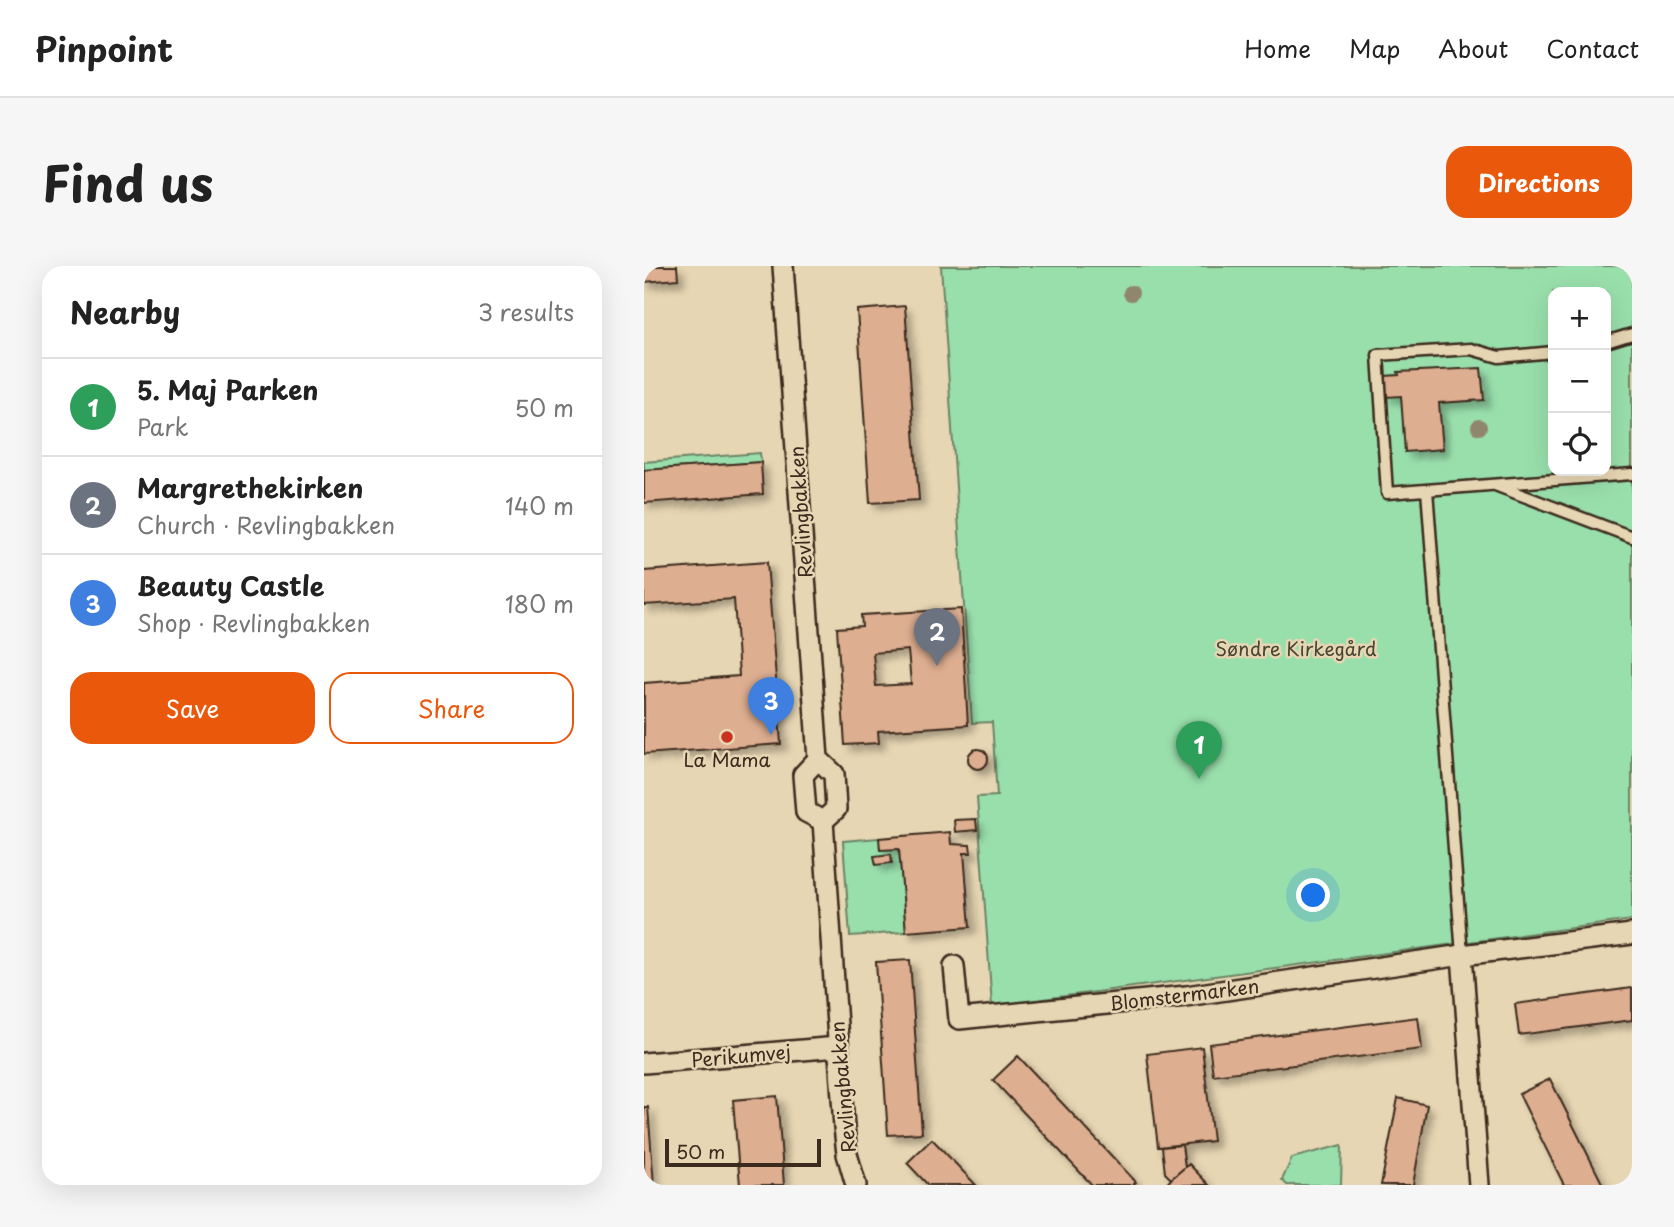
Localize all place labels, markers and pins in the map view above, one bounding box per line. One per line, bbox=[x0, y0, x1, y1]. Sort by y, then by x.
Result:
pin: 2 bbox=[914, 608, 960, 666]
pin: 3 bbox=[748, 677, 794, 735]
pin: 1 bbox=[1176, 721, 1222, 779]
marker: La Mama bbox=[719, 729, 735, 745]
place label: La Mama bbox=[683, 745, 771, 773]

